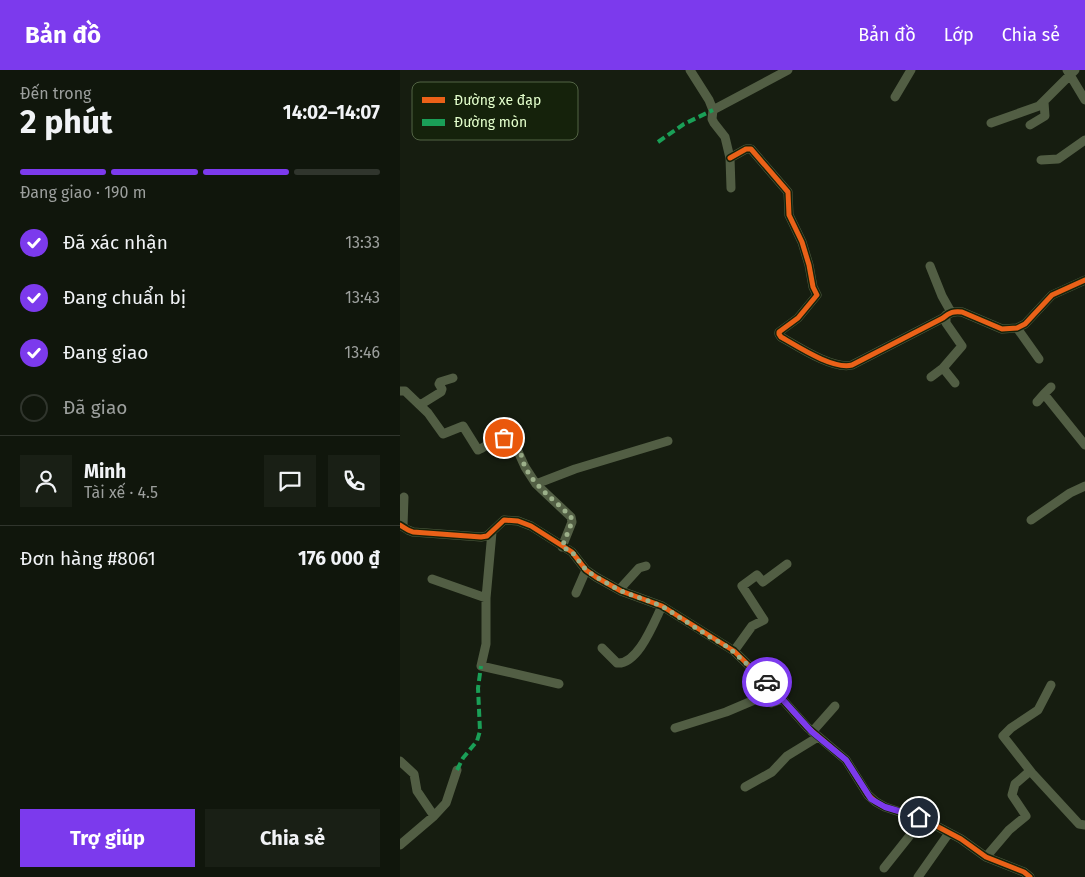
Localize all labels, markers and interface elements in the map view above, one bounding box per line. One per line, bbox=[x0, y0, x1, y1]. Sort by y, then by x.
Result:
text: Bản đồ bbox=[25, 21, 101, 49]
text: Bản đồ bbox=[858, 24, 916, 46]
text: Lớp bbox=[944, 24, 974, 46]
text: Chia sẻ bbox=[1002, 24, 1060, 46]
legend bbox=[412, 82, 578, 140]
text: Đến trong bbox=[20, 84, 91, 103]
text: Đường xe đạp bbox=[454, 92, 541, 109]
text: 14:02–14:07 bbox=[283, 101, 380, 124]
text: 2 phút bbox=[20, 103, 112, 141]
text: Đường mòn bbox=[454, 114, 527, 131]
text: Đang giao · 190 m bbox=[20, 183, 146, 202]
icon: check bbox=[20, 229, 48, 257]
text: Đã xác nhận bbox=[63, 231, 168, 254]
text: 13:33 bbox=[345, 233, 380, 252]
icon: check bbox=[20, 284, 48, 312]
text: Đang chuẩn bị bbox=[63, 286, 186, 309]
text: 13:43 bbox=[345, 288, 380, 307]
icon: check bbox=[20, 339, 48, 367]
text: Đang giao bbox=[63, 341, 148, 364]
text: 13:46 bbox=[344, 343, 380, 362]
text: Đã giao bbox=[63, 396, 127, 419]
pin bbox=[483, 417, 525, 459]
icon: bag bbox=[490, 424, 518, 452]
button: person bbox=[20, 455, 72, 507]
button: chat bbox=[264, 455, 316, 507]
button: phone bbox=[328, 455, 380, 507]
text: Minh bbox=[84, 460, 126, 483]
text: Tài xế · 4.5 bbox=[84, 483, 158, 502]
text: Đơn hàng #8061 bbox=[20, 547, 156, 570]
text: 176 000 ₫ bbox=[298, 547, 380, 570]
courier bbox=[742, 657, 792, 707]
icon: car bbox=[753, 668, 781, 696]
pin bbox=[898, 796, 940, 838]
icon: home bbox=[905, 803, 933, 831]
button: Trợ giúp bbox=[20, 809, 195, 867]
button: Chia sẻ bbox=[205, 809, 380, 867]

